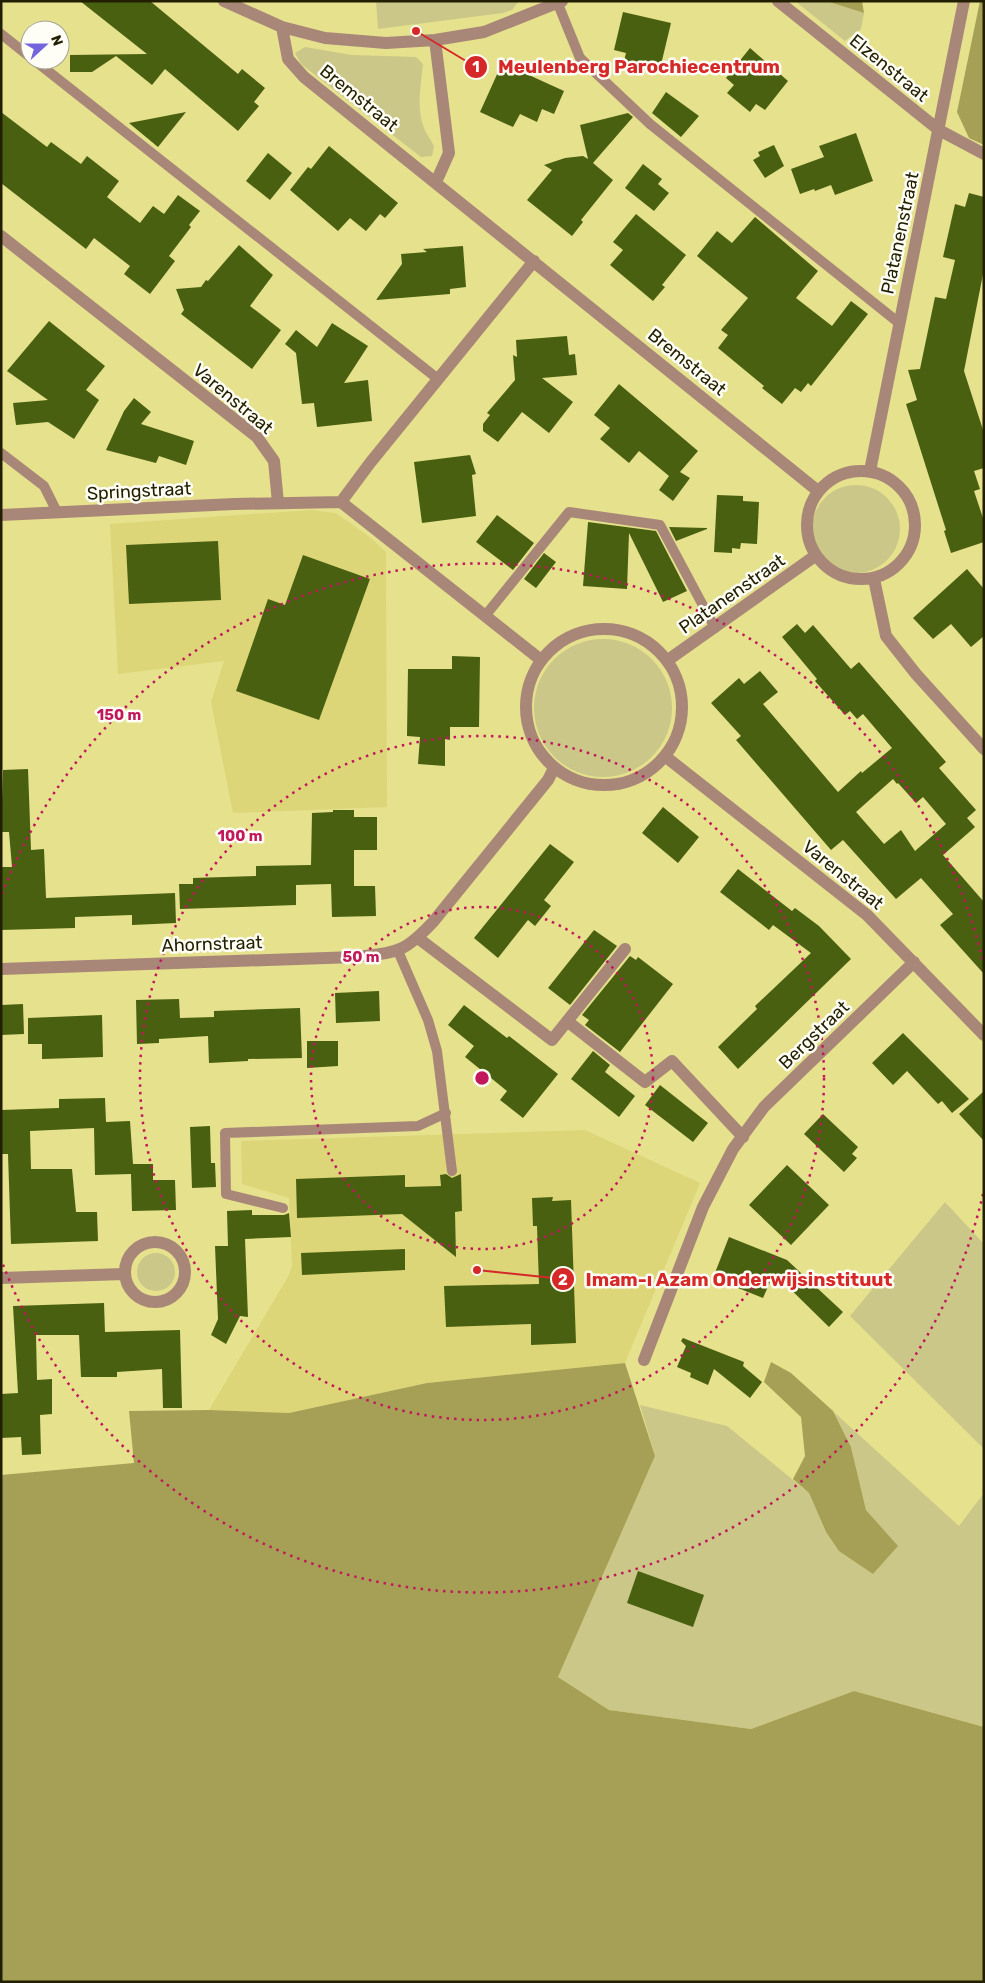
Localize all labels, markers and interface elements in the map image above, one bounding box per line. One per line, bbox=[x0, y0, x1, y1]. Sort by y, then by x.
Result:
north arrow bbox=[20, 20, 70, 70]
street label: Elzenstraat bbox=[845, 30, 933, 106]
text: N bbox=[47, 33, 66, 48]
callout: Meulenberg Parochiecentrum bbox=[463, 50, 790, 84]
text: Meulenberg Parochiecentrum bbox=[498, 55, 780, 78]
text: 1 bbox=[472, 58, 480, 76]
street label: Bremstraat bbox=[315, 60, 403, 136]
street label: Platanenstraat bbox=[876, 170, 924, 296]
street label: Bremstraat bbox=[643, 324, 731, 400]
street label: Varenstraat bbox=[188, 359, 278, 439]
street label: Springstraat bbox=[86, 477, 192, 505]
street label: Platanenstraat bbox=[675, 549, 789, 639]
text: 150 m bbox=[97, 706, 141, 724]
text: 100 m bbox=[218, 827, 262, 845]
street label: Varenstraat bbox=[798, 836, 888, 914]
street label: Ahornstraat bbox=[161, 931, 263, 957]
text: 50 m bbox=[343, 948, 379, 966]
street label: Bergstraat bbox=[774, 996, 854, 1074]
centre of rings bbox=[473, 1069, 491, 1087]
callout: Imam-ı Azam Onderwijsinstituut bbox=[551, 1262, 903, 1296]
text: Imam-ı Azam Onderwijsinstituut bbox=[586, 1268, 893, 1291]
text: 2 bbox=[558, 1271, 568, 1289]

